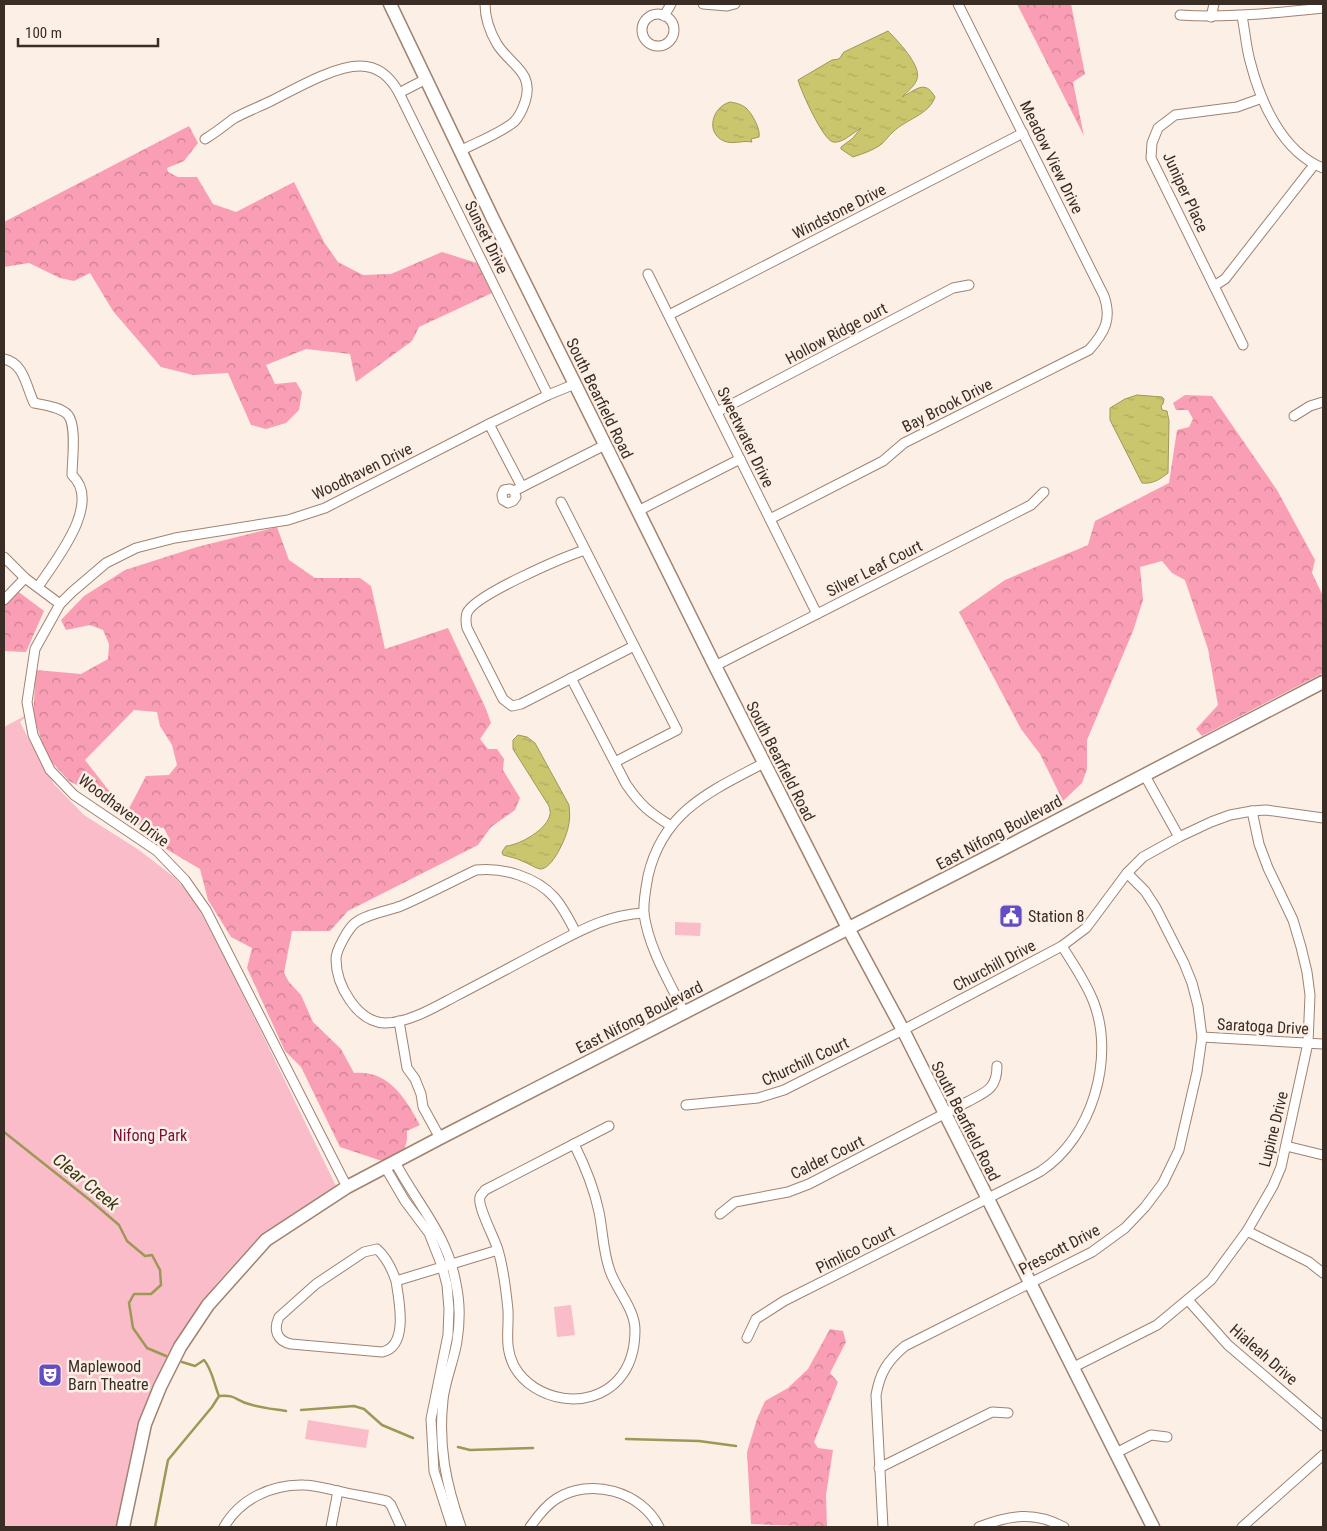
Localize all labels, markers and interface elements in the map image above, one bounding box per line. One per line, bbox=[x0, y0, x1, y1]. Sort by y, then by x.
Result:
scale bar bbox=[18, 15, 158, 47]
text: 100 m bbox=[25, 24, 62, 42]
street label: Meadow View Drive bbox=[1016, 98, 1087, 217]
street label: Juniper Place bbox=[1159, 149, 1212, 235]
street label: Windstone Drive bbox=[789, 180, 889, 243]
street label: Sunset Drive bbox=[461, 198, 512, 277]
street label: Hollow Ridge ourt bbox=[782, 299, 891, 368]
street label: South Bearfield Road bbox=[562, 335, 637, 462]
street label: Bay Brook Drive bbox=[899, 375, 996, 436]
street label: Sweetwater Drive bbox=[713, 384, 778, 490]
street label: Woodhaven Drive bbox=[309, 439, 415, 504]
street label: Silver Leaf Court bbox=[823, 536, 925, 601]
street label: South Bearfield Road bbox=[742, 698, 819, 824]
street label: Woodhaven Drive bbox=[75, 770, 173, 851]
street label: East Nifong Boulevard bbox=[933, 791, 1065, 874]
public building icon: Station 8 bbox=[998, 903, 1024, 929]
place label: Station 8 bbox=[1028, 907, 1084, 926]
street label: Churchill Drive bbox=[950, 936, 1039, 995]
street label: East Nifong Boulevard bbox=[573, 977, 706, 1058]
street label: Saratoga Drive bbox=[1217, 1015, 1309, 1038]
street label: Churchill Court bbox=[759, 1033, 852, 1090]
street label: South Bearfield Road bbox=[927, 1058, 1004, 1184]
street label: Lupine Drive bbox=[1255, 1089, 1292, 1169]
park label: Nifong Park bbox=[113, 1126, 188, 1145]
street label: Calder Court bbox=[787, 1131, 867, 1183]
water label: Clear Creek bbox=[49, 1149, 125, 1215]
street label: Prescott Drive bbox=[1016, 1220, 1103, 1279]
street label: Pimlico Court bbox=[813, 1221, 898, 1277]
street label: Hialeah Drive bbox=[1226, 1320, 1301, 1389]
place label: Maplewood Barn Theatre bbox=[68, 1357, 149, 1394]
theatre icon: Maplewood Barn Theatre bbox=[37, 1362, 63, 1388]

